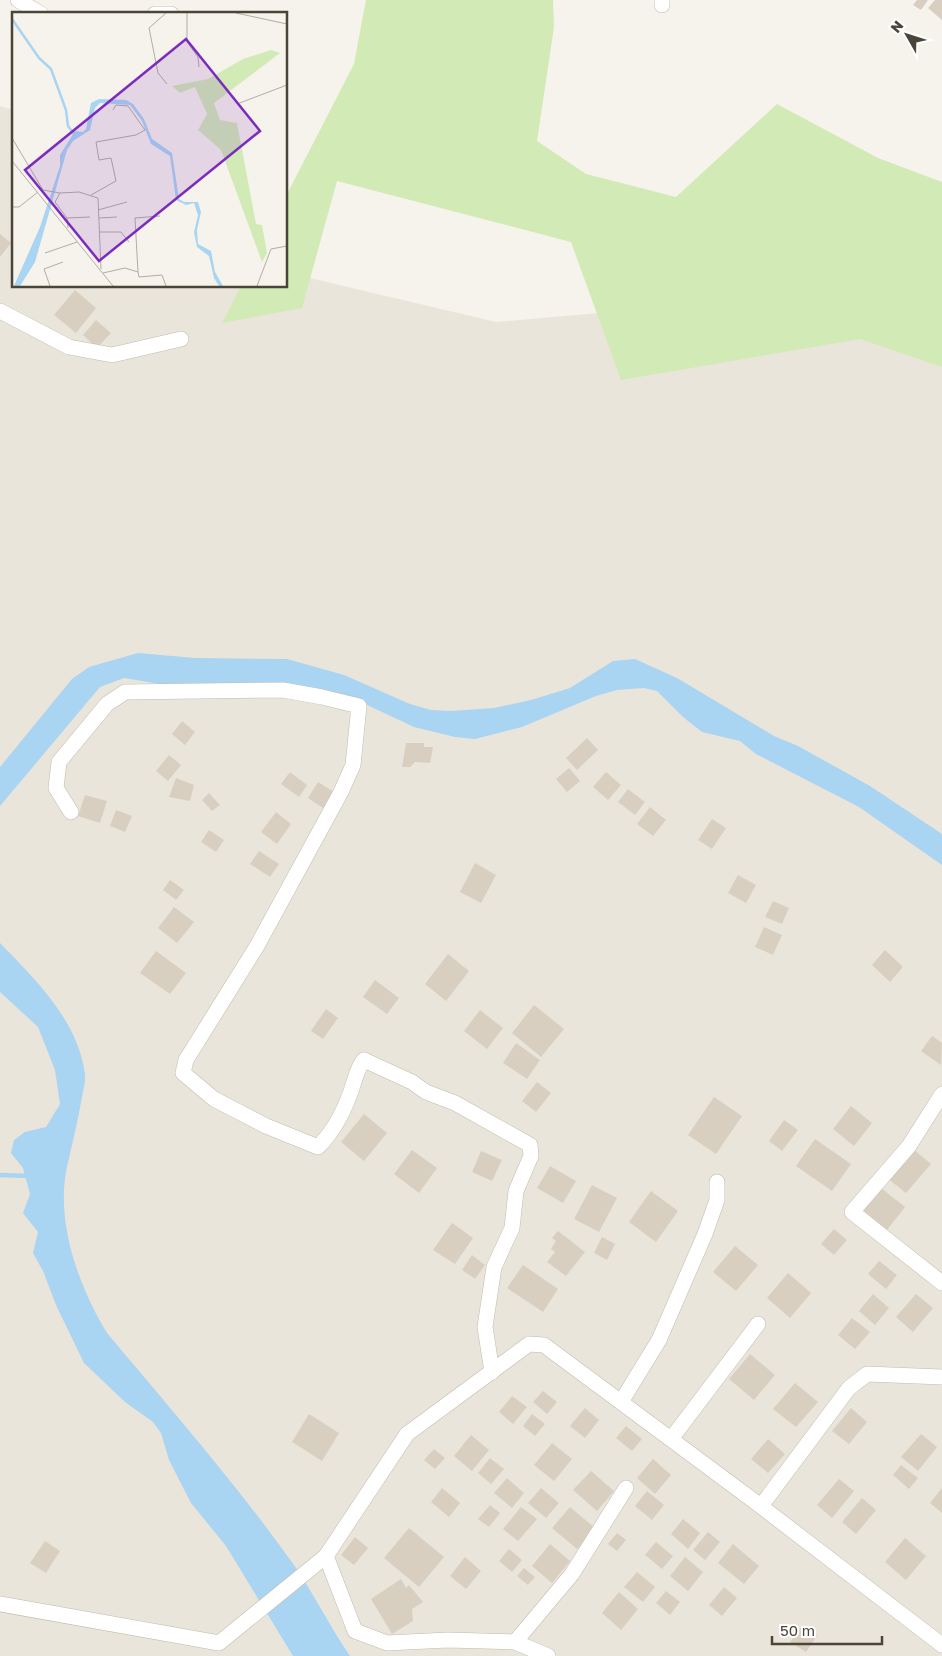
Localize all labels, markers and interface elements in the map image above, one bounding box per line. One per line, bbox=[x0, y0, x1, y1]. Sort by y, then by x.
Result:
north arrow bbox=[882, 10, 932, 60]
inset map bbox=[12, 12, 288, 288]
text: N bbox=[887, 17, 906, 36]
scale bar bbox=[772, 1614, 882, 1646]
text: 50 m bbox=[780, 1621, 815, 1639]

